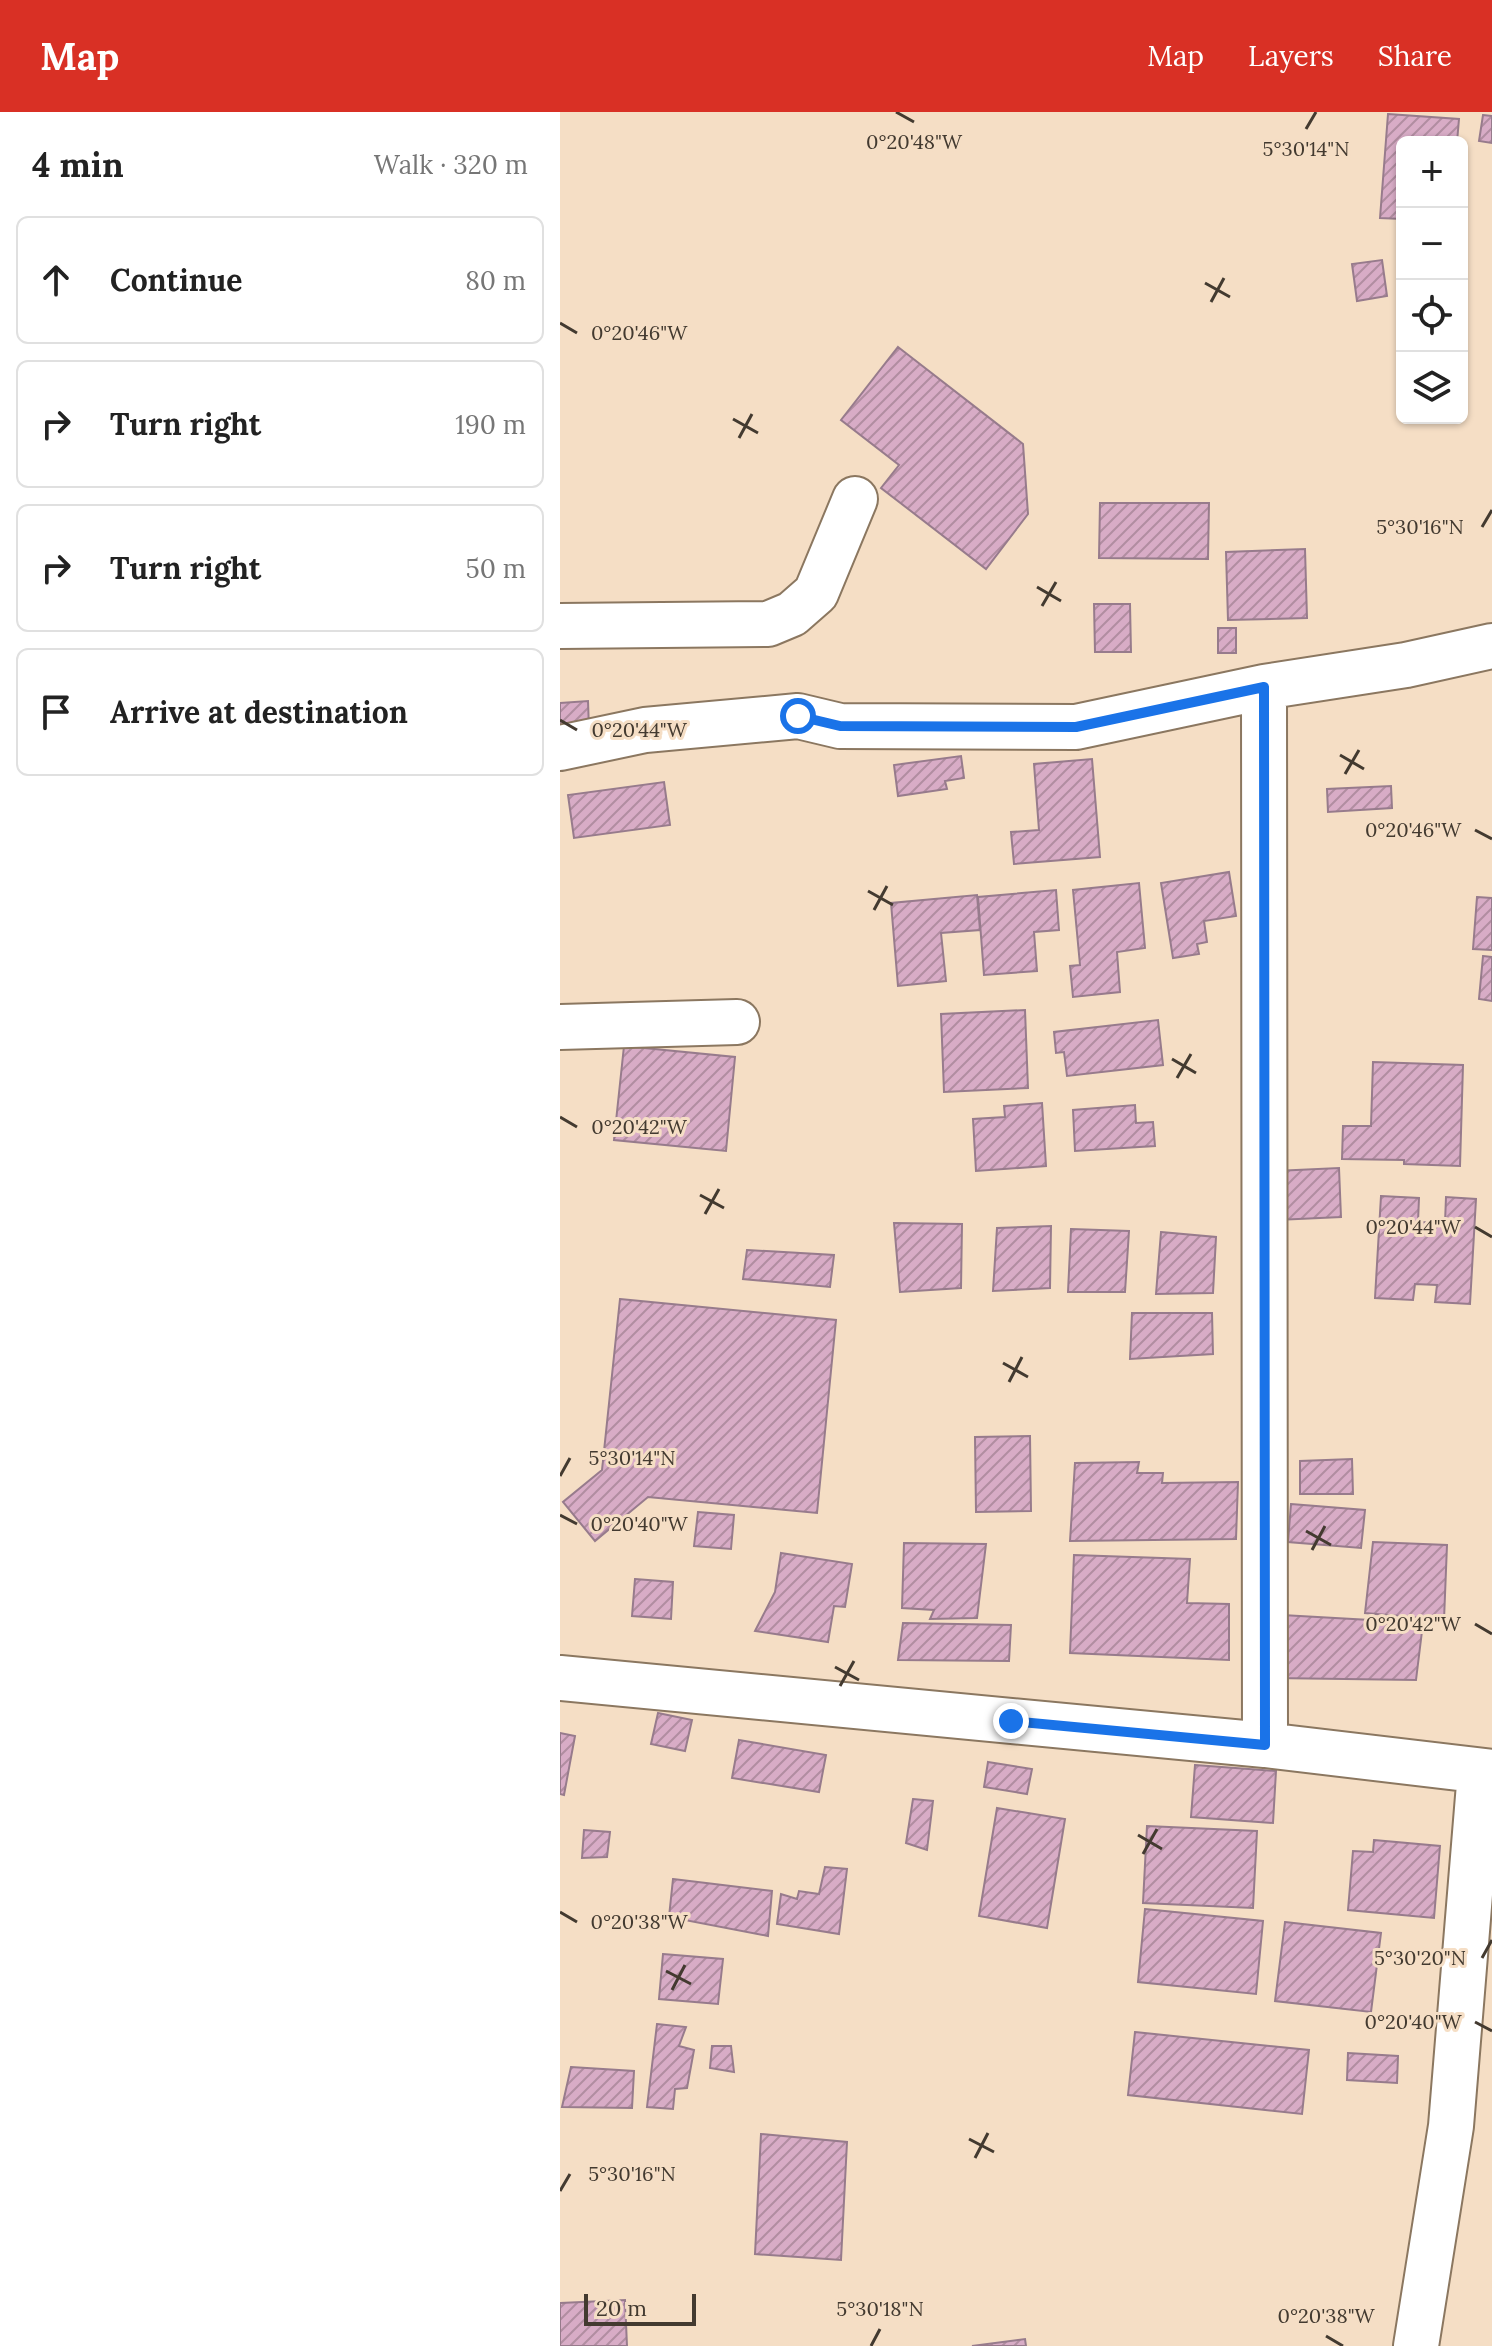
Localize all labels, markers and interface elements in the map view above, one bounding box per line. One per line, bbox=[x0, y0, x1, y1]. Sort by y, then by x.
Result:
text: Map bbox=[40, 32, 119, 80]
text: Map bbox=[1147, 38, 1204, 74]
text: Layers bbox=[1248, 38, 1334, 74]
text: Share bbox=[1378, 38, 1452, 74]
text: 0°20'48"W bbox=[866, 129, 963, 154]
text: 5°30'14"N bbox=[1263, 136, 1349, 161]
map controls bbox=[1396, 136, 1468, 424]
button: + bbox=[1396, 136, 1468, 208]
text: 4 min bbox=[32, 143, 124, 186]
text: Walk · 320 m bbox=[374, 148, 528, 181]
button: − bbox=[1396, 208, 1468, 280]
icon: ahead bbox=[34, 258, 78, 302]
text: Continue bbox=[110, 261, 242, 299]
text: 80 m bbox=[465, 264, 526, 297]
button: locate bbox=[1396, 280, 1468, 352]
text: 0°20'46"W bbox=[591, 320, 688, 345]
button: layers bbox=[1396, 352, 1468, 424]
icon: right bbox=[34, 402, 78, 446]
text: Turn right bbox=[110, 405, 261, 443]
text: 190 m bbox=[455, 408, 526, 441]
text: 5°30'16"N bbox=[1376, 514, 1464, 539]
icon: right bbox=[34, 546, 78, 590]
text: Turn right bbox=[110, 549, 261, 587]
text: 50 m bbox=[466, 552, 526, 585]
icon: arrive bbox=[34, 690, 78, 734]
text: Arrive at destination bbox=[110, 693, 408, 731]
route start bbox=[780, 698, 816, 734]
text: 0°20'44"W bbox=[591, 717, 688, 742]
text: 0°20'46"W bbox=[1365, 817, 1462, 842]
text: 0°20'42"W bbox=[591, 1114, 688, 1139]
text: 0°20'44"W bbox=[1365, 1214, 1462, 1239]
text: 5°30'14"N bbox=[589, 1445, 675, 1470]
text: 0°20'40"W bbox=[591, 1511, 689, 1536]
text: 0°20'42"W bbox=[1365, 1611, 1462, 1636]
route end bbox=[993, 1703, 1029, 1739]
text: 0°20'38"W bbox=[590, 1909, 689, 1934]
text: 5°30'20"N bbox=[1374, 1945, 1466, 1970]
text: 0°20'40"W bbox=[1365, 2009, 1463, 2034]
text: 5°30'16"N bbox=[588, 2161, 676, 2186]
scale bar bbox=[584, 2290, 696, 2326]
text: 20 m bbox=[596, 2294, 647, 2322]
text: 5°30'18"N bbox=[836, 2296, 924, 2321]
text: 0°20'38"W bbox=[1277, 2303, 1376, 2328]

